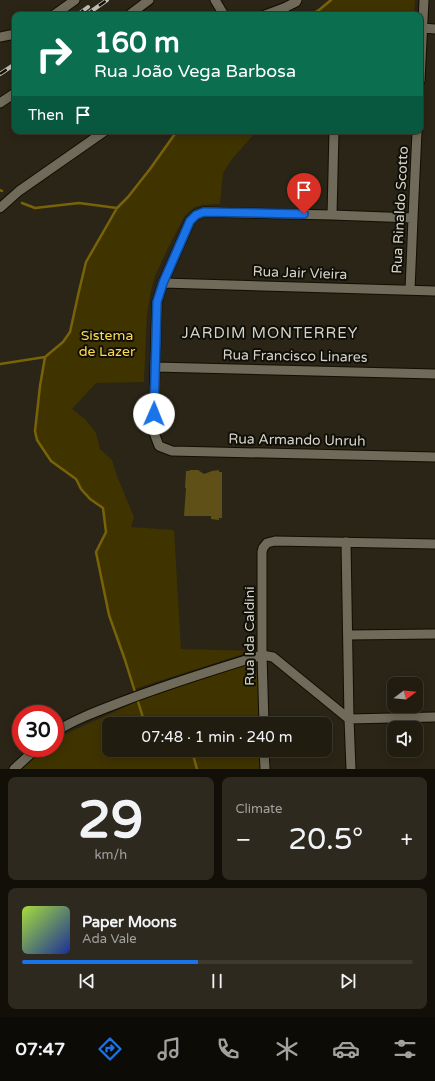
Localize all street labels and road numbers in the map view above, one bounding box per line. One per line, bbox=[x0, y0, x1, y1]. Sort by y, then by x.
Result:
street label: Rua Rinaldo Scotto bbox=[388, 146, 412, 274]
street label: Rua Jair Vieira bbox=[252, 263, 348, 283]
street label: Rua Francisco Linares bbox=[222, 346, 368, 366]
street label: Rua Armando Unruh bbox=[228, 430, 366, 450]
street label: Rua Ida Caldini bbox=[241, 586, 258, 686]

